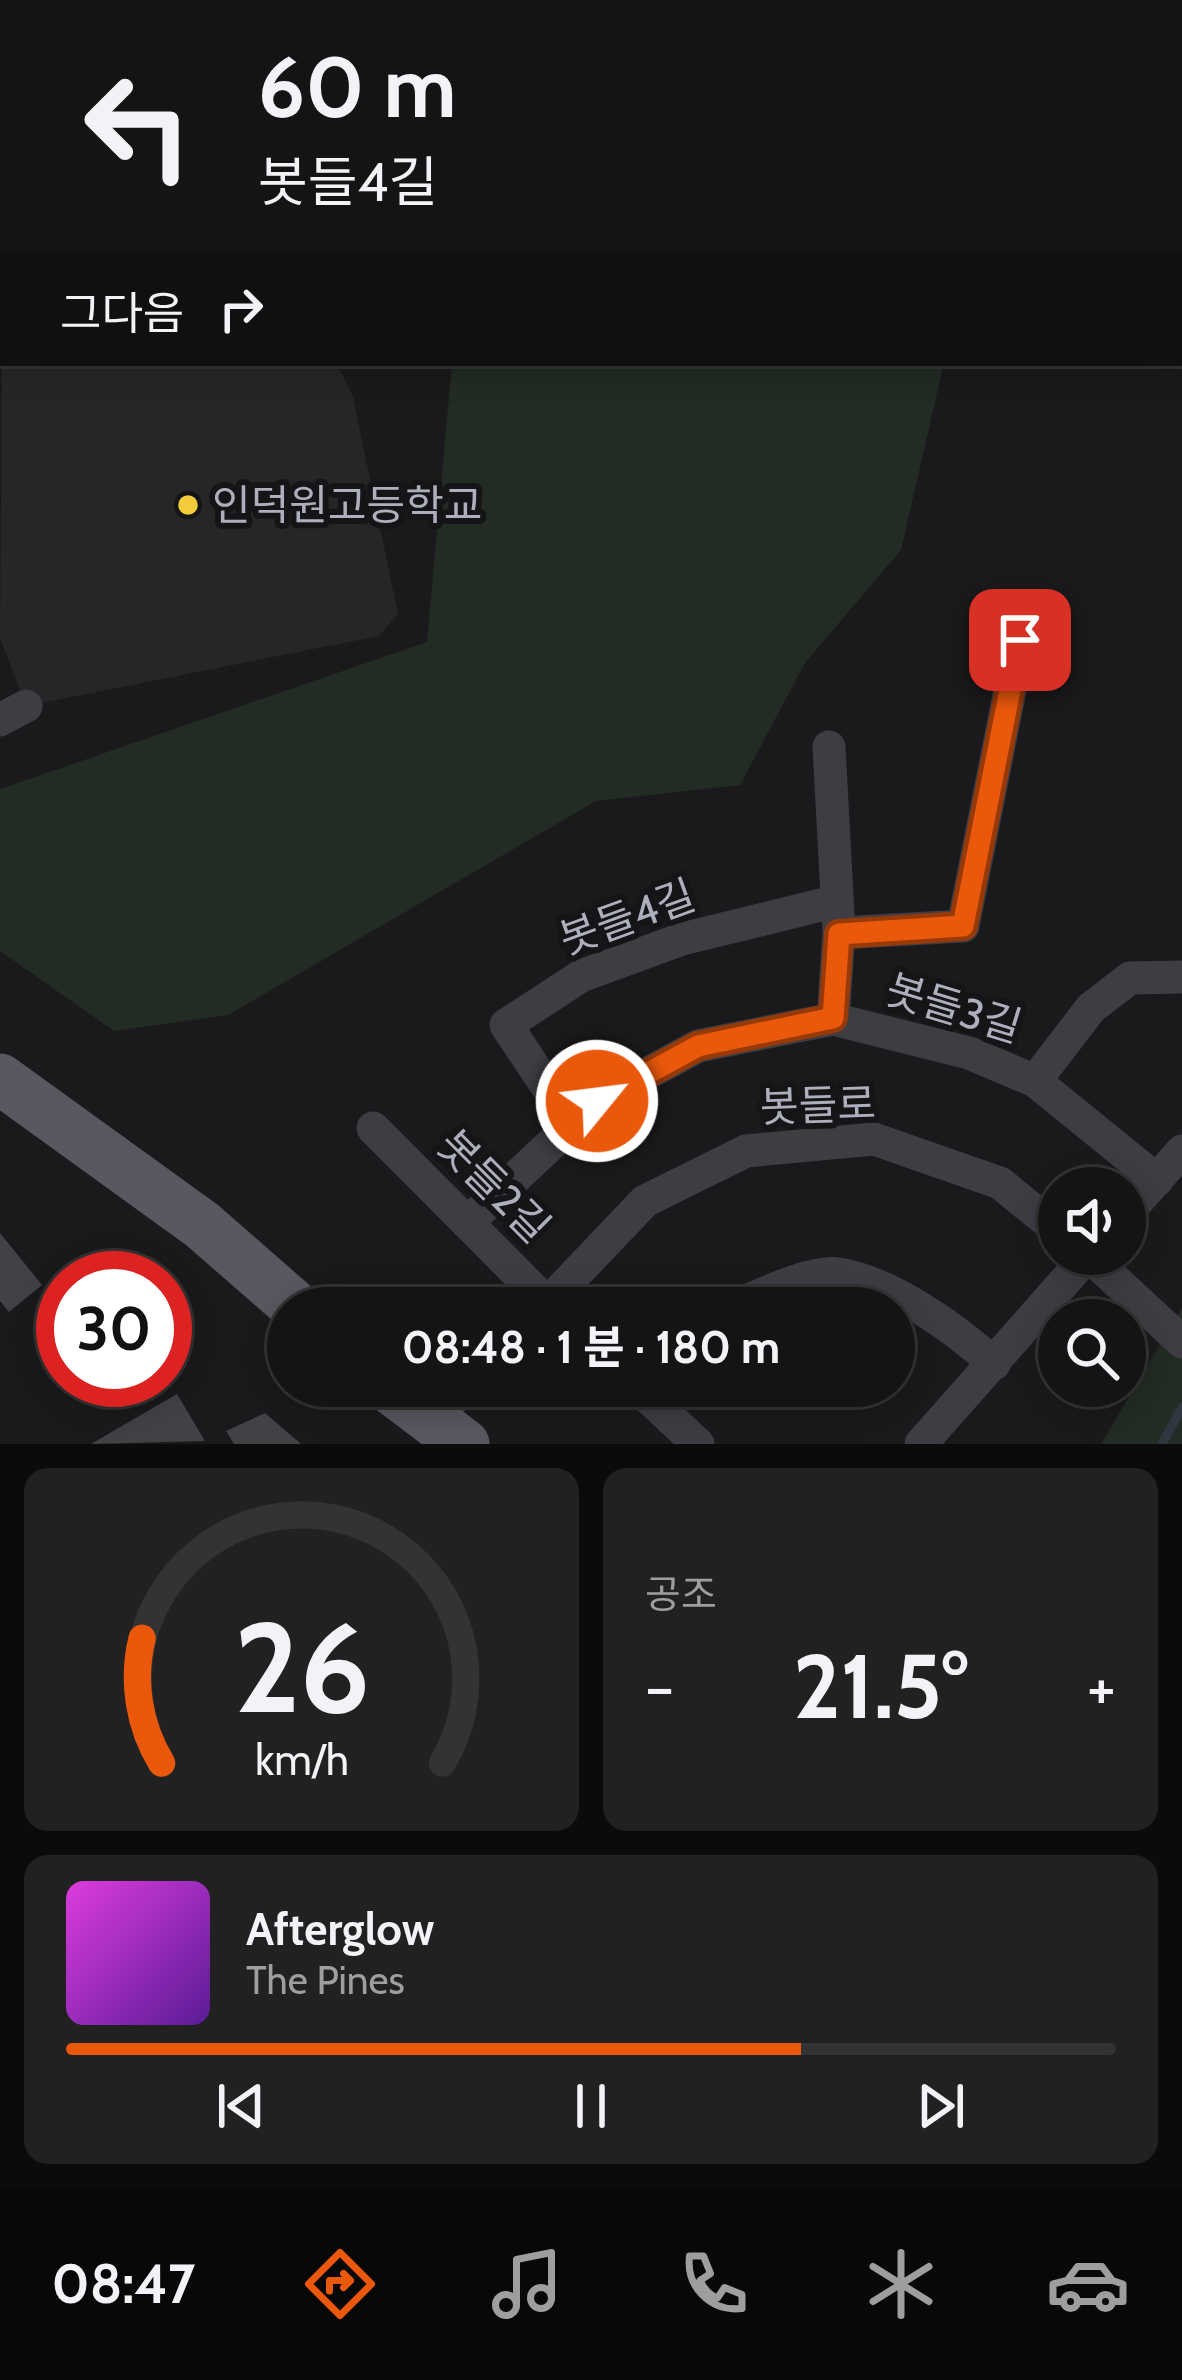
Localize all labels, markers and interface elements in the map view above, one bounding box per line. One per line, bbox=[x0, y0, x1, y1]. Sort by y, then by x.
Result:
text: 60 m bbox=[258, 36, 456, 138]
icon: left bbox=[60, 48, 216, 204]
text: 봇들4길 bbox=[258, 149, 438, 215]
icon: right bbox=[208, 276, 274, 342]
text: 그다음 bbox=[60, 286, 184, 340]
place label: 인덕원고등학교 bbox=[212, 479, 482, 531]
marker: 인덕원고등학교 bbox=[175, 492, 201, 518]
pin bbox=[969, 589, 1071, 691]
icon: arrive bbox=[987, 607, 1053, 673]
street label: 봇들4길 bbox=[552, 869, 702, 965]
street label: 봇들3길 bbox=[880, 963, 1028, 1053]
position arrow bbox=[534, 1038, 660, 1164]
street label: 봇들로 bbox=[759, 1077, 877, 1133]
street label: 봇들2길 bbox=[427, 1119, 561, 1253]
map controls bbox=[1038, 1167, 1146, 1407]
button: sound bbox=[1038, 1167, 1146, 1275]
speed limit sign: 30 bbox=[36, 1251, 192, 1407]
button: search bbox=[1038, 1299, 1146, 1407]
text: 08:48 · 1 분 · 180 m bbox=[402, 1320, 780, 1374]
text: 공조 bbox=[645, 1570, 717, 1618]
text: 26 bbox=[233, 1592, 370, 1743]
text: 21.5° bbox=[793, 1631, 968, 1741]
text: − bbox=[645, 1646, 674, 1727]
text: + bbox=[1087, 1646, 1116, 1727]
text: km/h bbox=[255, 1733, 348, 1785]
text: Afterglow bbox=[246, 1902, 434, 1956]
text: The Pines bbox=[246, 1956, 405, 2004]
icon: previous bbox=[208, 2073, 274, 2139]
icon: pause bbox=[558, 2073, 624, 2139]
icon: next bbox=[908, 2073, 974, 2139]
icon: directions bbox=[298, 2242, 382, 2326]
icon: music bbox=[485, 2242, 569, 2326]
icon: phone bbox=[672, 2242, 756, 2326]
icon: climate bbox=[859, 2242, 943, 2326]
icon: car bbox=[1046, 2242, 1130, 2326]
text: 08:47 bbox=[52, 2251, 195, 2317]

